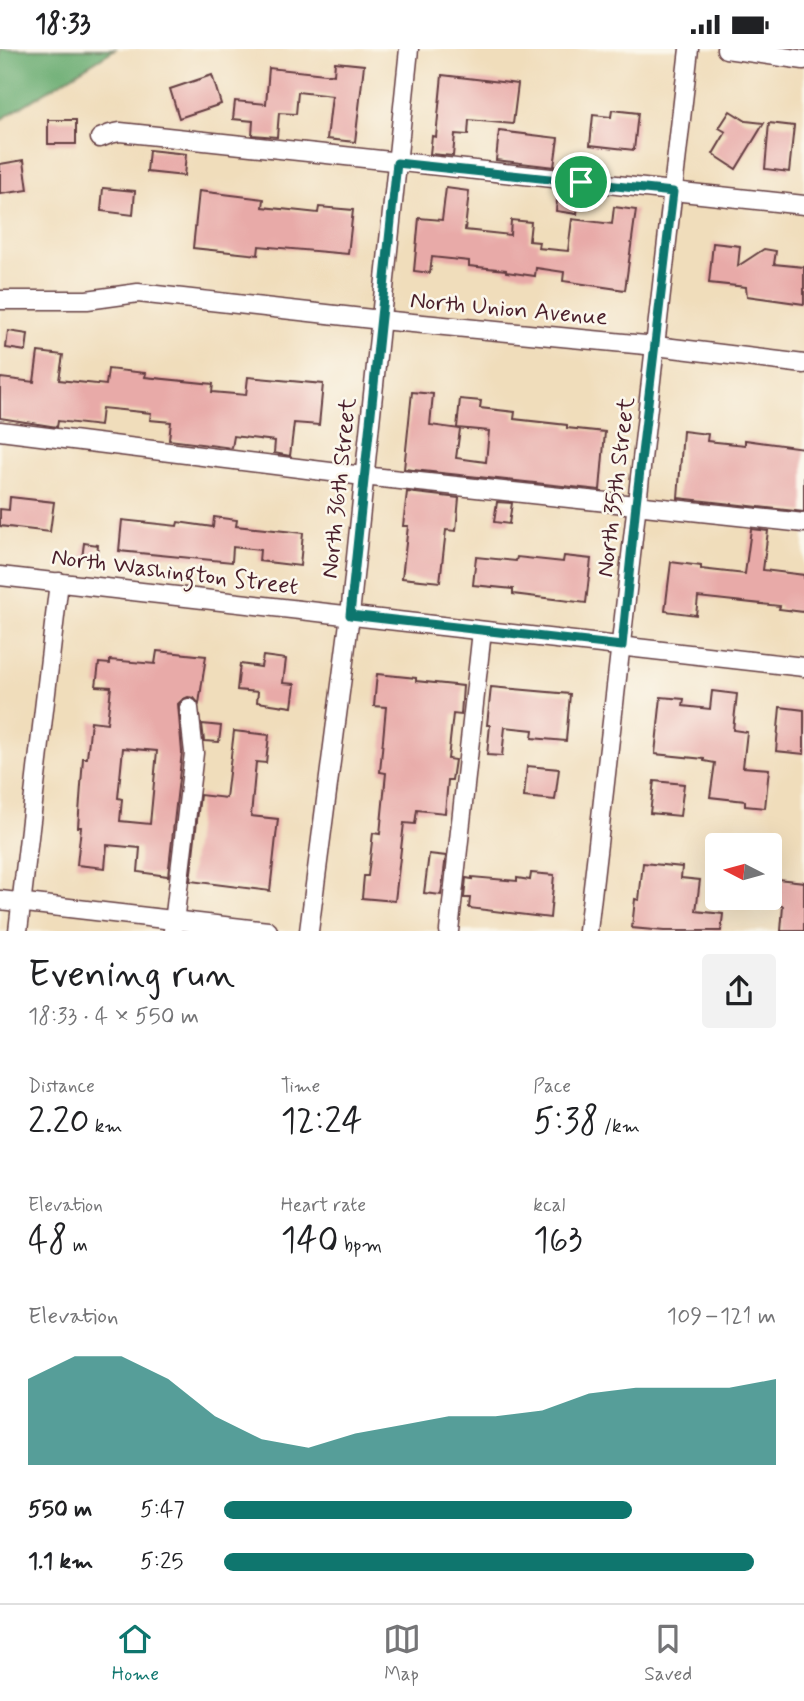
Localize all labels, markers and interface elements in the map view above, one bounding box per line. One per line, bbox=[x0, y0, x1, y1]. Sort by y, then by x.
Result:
text: 18:33 bbox=[35, 8, 91, 42]
pin bbox=[551, 152, 611, 212]
icon: arrive bbox=[562, 163, 600, 201]
street label: North Union Avenue bbox=[409, 285, 609, 334]
street label: North 35th Street bbox=[590, 395, 643, 579]
street label: North 36th Street bbox=[315, 396, 364, 580]
street label: North Washington Street bbox=[49, 542, 300, 606]
north arrow bbox=[705, 833, 782, 910]
map controls bbox=[705, 833, 782, 910]
text: Evening run bbox=[28, 951, 235, 1000]
button: share bbox=[702, 954, 776, 1028]
text: 18:33 · 4 × 550 m bbox=[28, 1002, 199, 1032]
text: Distance bbox=[28, 1074, 95, 1099]
text: Time bbox=[281, 1074, 320, 1099]
text: Pace bbox=[533, 1074, 571, 1099]
text: 2.20 bbox=[28, 1099, 90, 1145]
text: 12:24 bbox=[281, 1099, 363, 1145]
text: 5:38 bbox=[533, 1099, 599, 1145]
text: km bbox=[90, 1114, 122, 1139]
text: /km bbox=[599, 1114, 640, 1139]
text: Elevation bbox=[28, 1193, 103, 1218]
text: Heart rate bbox=[281, 1193, 366, 1218]
text: kcal bbox=[533, 1193, 565, 1218]
text: 48 bbox=[28, 1218, 68, 1264]
text: 140 bbox=[281, 1218, 339, 1264]
text: 163 bbox=[533, 1218, 583, 1264]
text: m bbox=[68, 1233, 88, 1258]
text: bpm bbox=[339, 1233, 382, 1258]
text: Elevation bbox=[28, 1302, 119, 1332]
text: 109–121 m bbox=[667, 1302, 776, 1332]
text: 550 m bbox=[28, 1495, 92, 1525]
text: 5:47 bbox=[140, 1495, 185, 1525]
text: 1.1 km bbox=[28, 1547, 93, 1577]
text: 5:25 bbox=[140, 1547, 183, 1577]
tab: Home bbox=[112, 1620, 159, 1687]
tab: Map bbox=[383, 1620, 421, 1687]
tab: Saved bbox=[644, 1620, 692, 1687]

